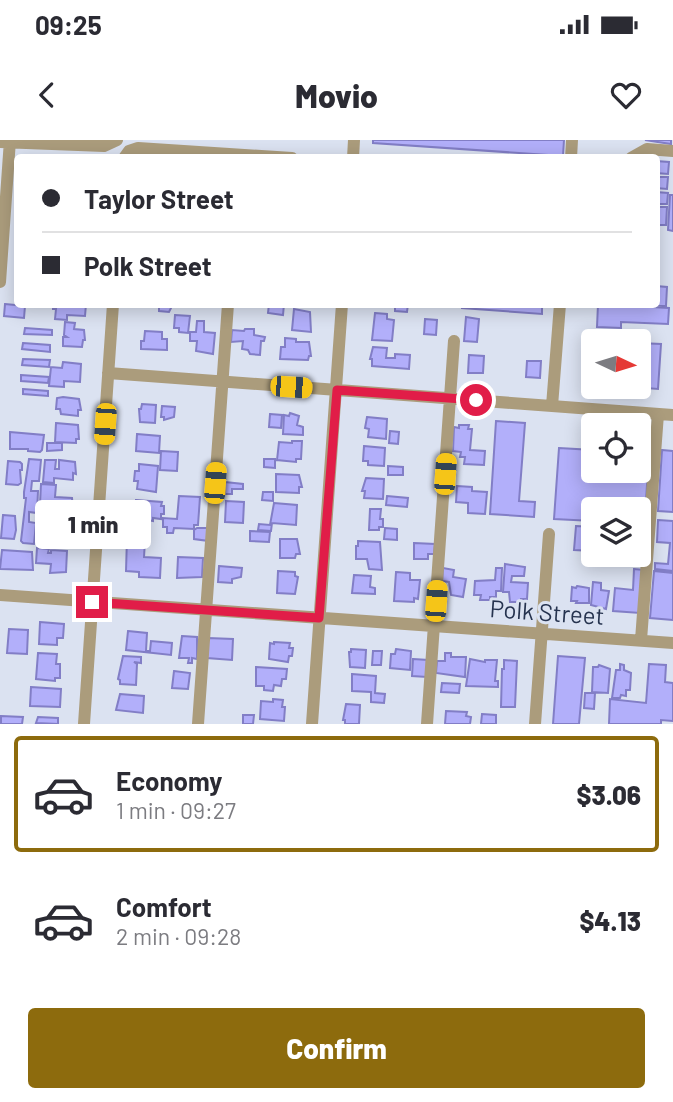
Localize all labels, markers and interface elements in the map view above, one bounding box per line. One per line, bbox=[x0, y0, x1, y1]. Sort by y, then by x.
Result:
text: 09:25 bbox=[35, 9, 102, 40]
icon: back bbox=[28, 76, 66, 114]
text: Movio bbox=[295, 76, 378, 114]
icon: heart bbox=[607, 76, 645, 114]
text: Taylor Street bbox=[84, 183, 234, 214]
text: Polk Street bbox=[84, 250, 212, 281]
north arrow bbox=[581, 329, 651, 399]
map controls bbox=[581, 329, 651, 567]
car bbox=[270, 375, 313, 399]
route start bbox=[460, 384, 492, 416]
car bbox=[94, 402, 117, 446]
button: locate bbox=[581, 413, 651, 483]
car bbox=[434, 452, 457, 496]
car bbox=[204, 461, 227, 505]
button: layers bbox=[581, 497, 651, 567]
callout: 1 min bbox=[34, 500, 150, 550]
text: 1 min bbox=[68, 510, 118, 538]
car bbox=[425, 579, 448, 623]
route end bbox=[76, 586, 108, 618]
street label: Polk Street bbox=[489, 593, 605, 630]
icon: car bbox=[32, 763, 95, 826]
text: Economy bbox=[116, 765, 222, 796]
text: $3.06 bbox=[576, 779, 641, 810]
text: 1 min · 09:27 bbox=[116, 796, 236, 824]
icon: car bbox=[32, 889, 95, 952]
text: Comfort bbox=[116, 891, 212, 922]
text: $4.13 bbox=[579, 905, 641, 936]
text: 2 min · 09:28 bbox=[116, 922, 241, 950]
button: Confirm bbox=[28, 1008, 645, 1088]

